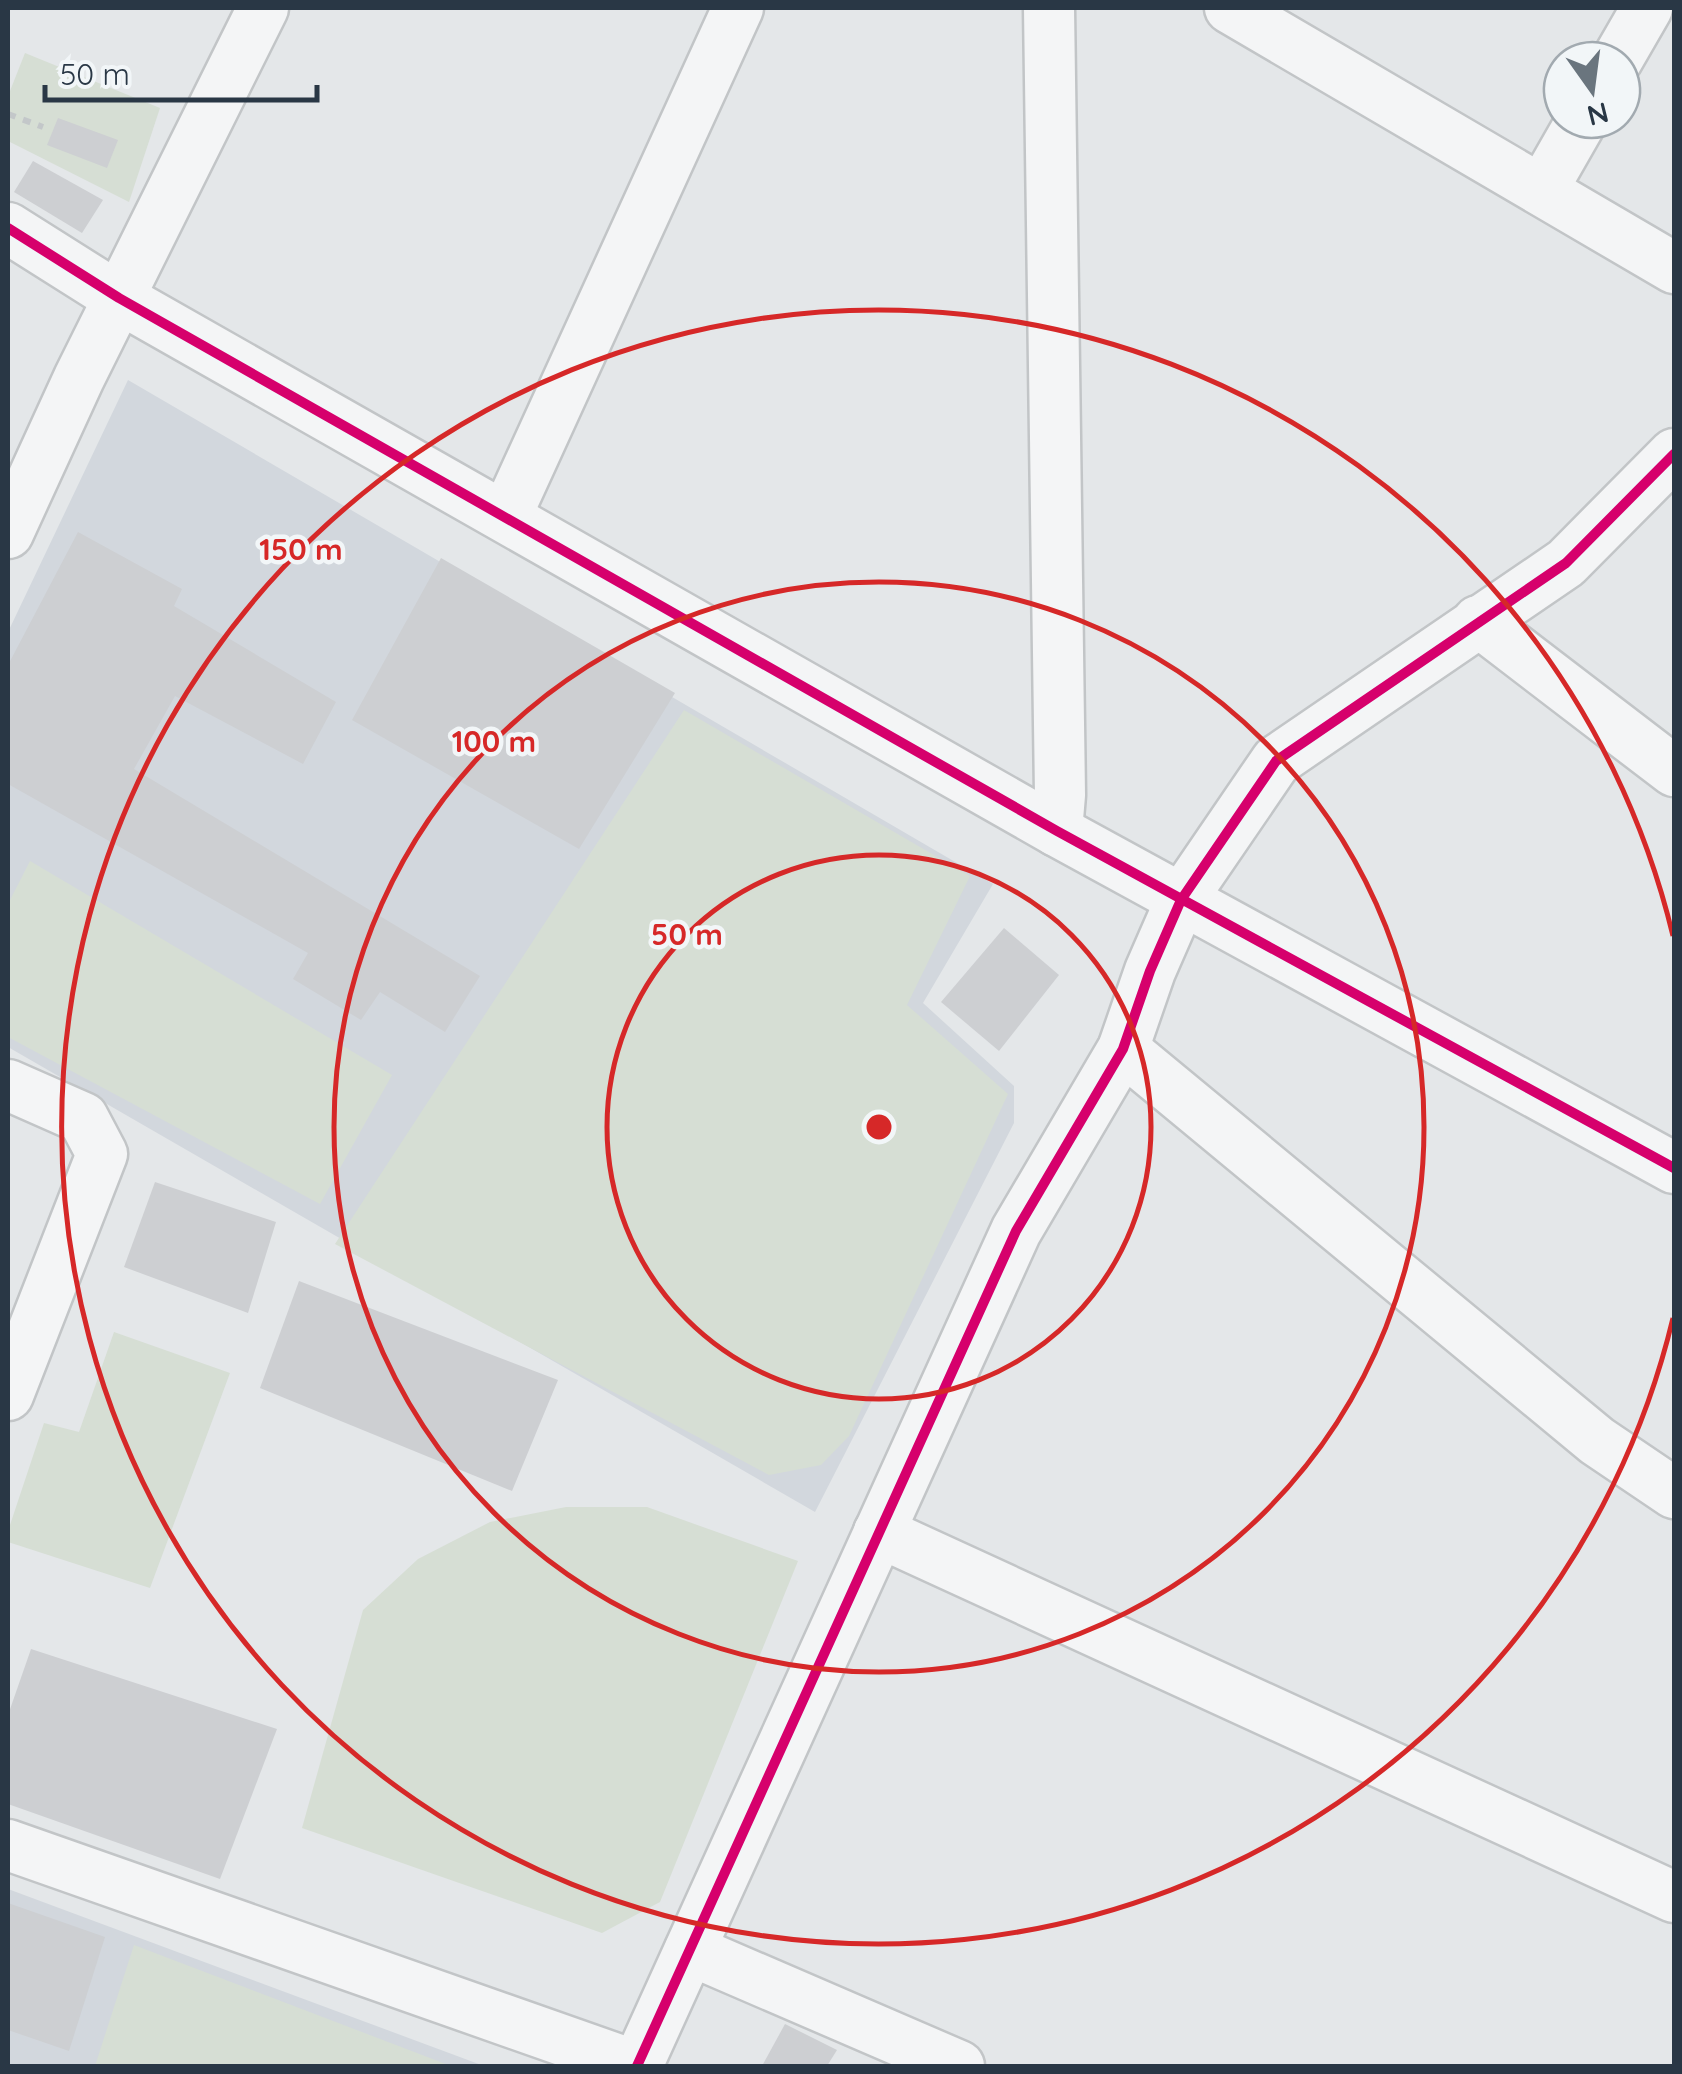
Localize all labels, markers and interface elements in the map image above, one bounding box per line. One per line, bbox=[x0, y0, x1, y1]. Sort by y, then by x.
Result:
scale bar bbox=[45, 40, 318, 102]
north arrow bbox=[1542, 40, 1642, 140]
text: 50 m bbox=[60, 55, 130, 93]
text: N bbox=[1584, 95, 1612, 134]
text: 150 m bbox=[259, 530, 343, 568]
text: 100 m bbox=[452, 722, 536, 760]
text: 50 m bbox=[651, 915, 723, 953]
centre of rings bbox=[861, 1109, 897, 1145]

